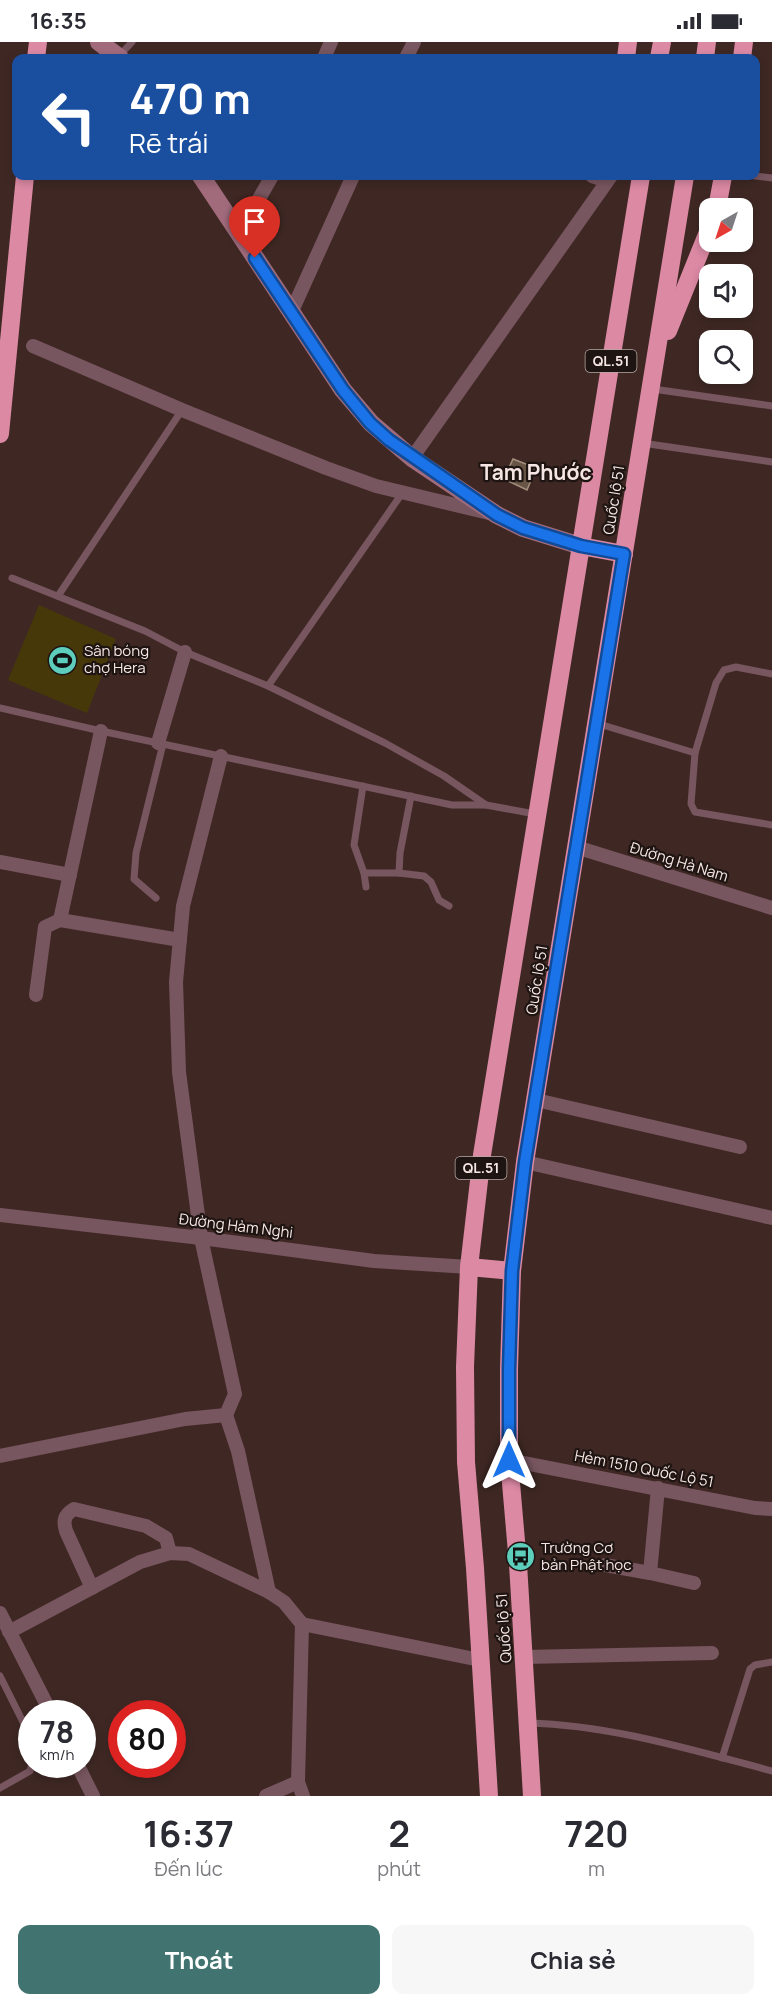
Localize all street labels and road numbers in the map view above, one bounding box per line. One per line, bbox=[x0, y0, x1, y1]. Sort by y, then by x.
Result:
road number: QL.51 bbox=[586, 350, 636, 372]
street label: Quốc lộ 51 bbox=[598, 464, 629, 536]
street label: Đường Hà Nam bbox=[627, 837, 731, 886]
street label: Quốc lộ 51 bbox=[521, 944, 552, 1016]
road number: QL.51 bbox=[456, 1157, 506, 1179]
street label: Đường Hàm Nghi bbox=[178, 1208, 294, 1243]
street label: Hẻm 1510 Quốc Lộ 51 bbox=[573, 1445, 715, 1492]
street label: Quốc lộ 51 bbox=[491, 1592, 516, 1664]

